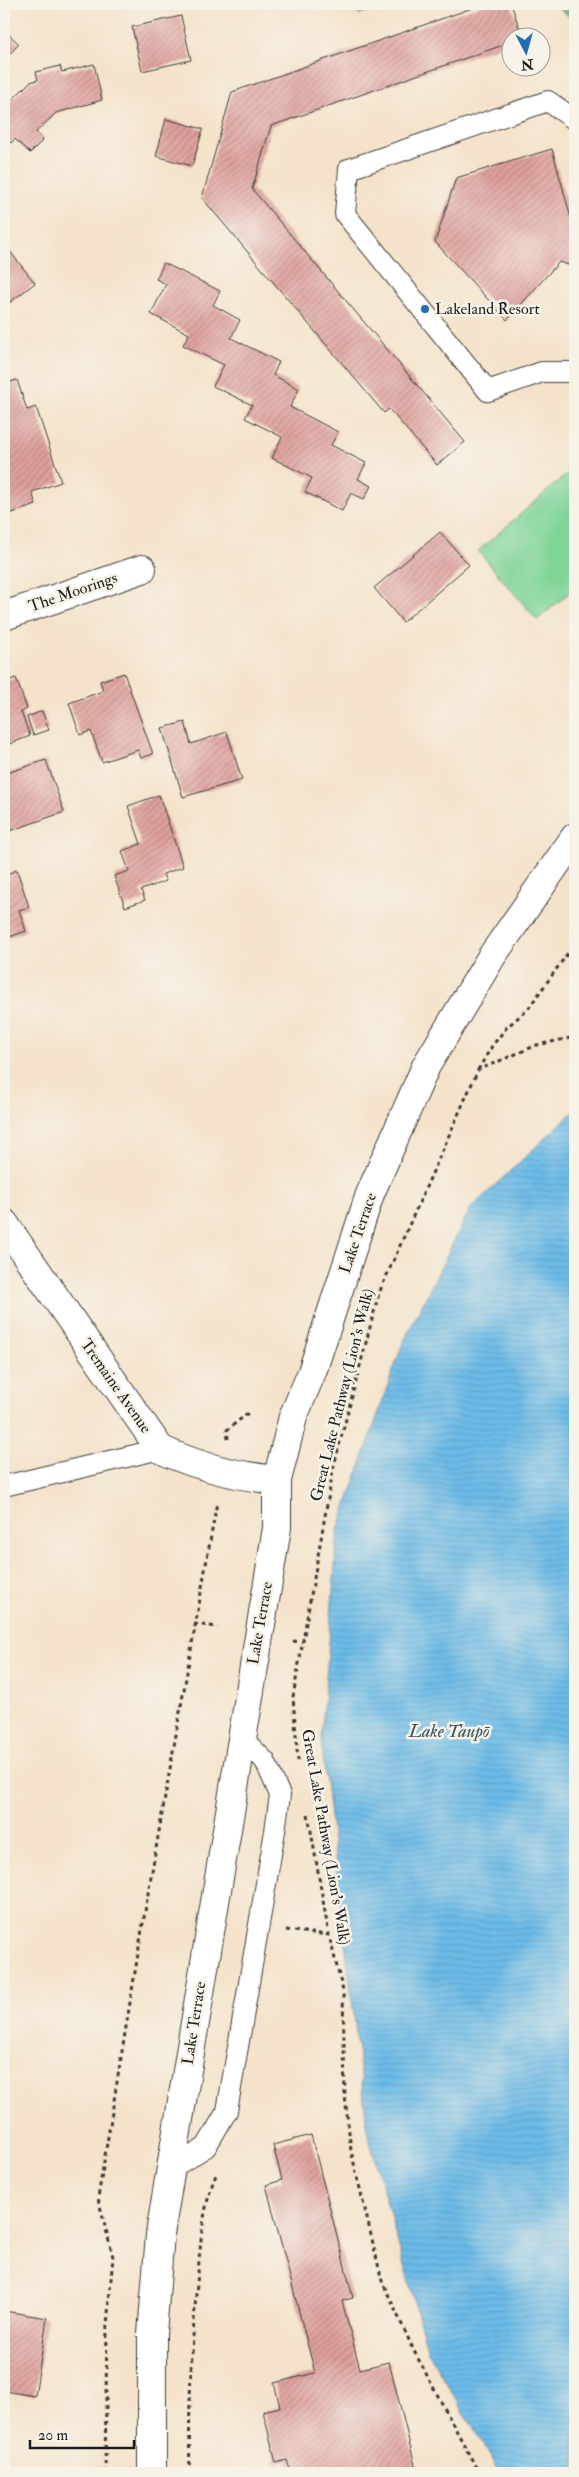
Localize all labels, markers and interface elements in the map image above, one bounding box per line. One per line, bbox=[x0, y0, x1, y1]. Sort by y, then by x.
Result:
north arrow bbox=[502, 28, 552, 78]
text: N bbox=[520, 55, 535, 74]
place label: Lakeland Resort bbox=[435, 299, 540, 319]
marker: Lakeland Resort bbox=[419, 303, 431, 315]
street label: The Moorings bbox=[26, 567, 120, 617]
street label: Lake Terrace bbox=[335, 1190, 381, 1276]
street label: Great Lake Pathway (Lion's Walk) bbox=[306, 1286, 378, 1504]
street label: Tremaine Avenue bbox=[76, 1335, 156, 1437]
street label: Lake Terrace bbox=[243, 1580, 277, 1666]
water label: Lake Taupō bbox=[408, 1720, 491, 1743]
street label: Great Lake Pathway (Lion's Walk) bbox=[297, 1728, 355, 1946]
street label: Lake Terrace bbox=[178, 1980, 210, 2066]
scale bar bbox=[30, 2417, 134, 2449]
text: 20 m bbox=[38, 2426, 68, 2445]

